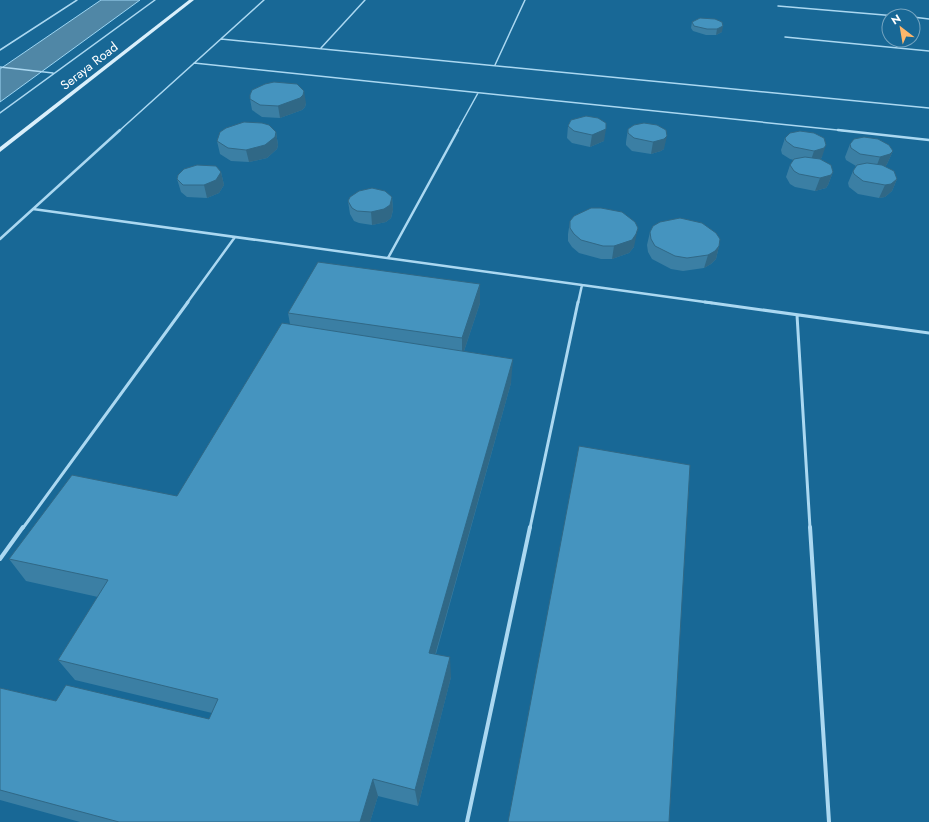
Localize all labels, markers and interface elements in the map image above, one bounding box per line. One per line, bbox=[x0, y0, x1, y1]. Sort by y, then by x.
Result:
north arrow bbox=[881, 8, 921, 48]
text: N bbox=[888, 10, 904, 29]
street label: Seraya Road bbox=[56, 37, 122, 95]

